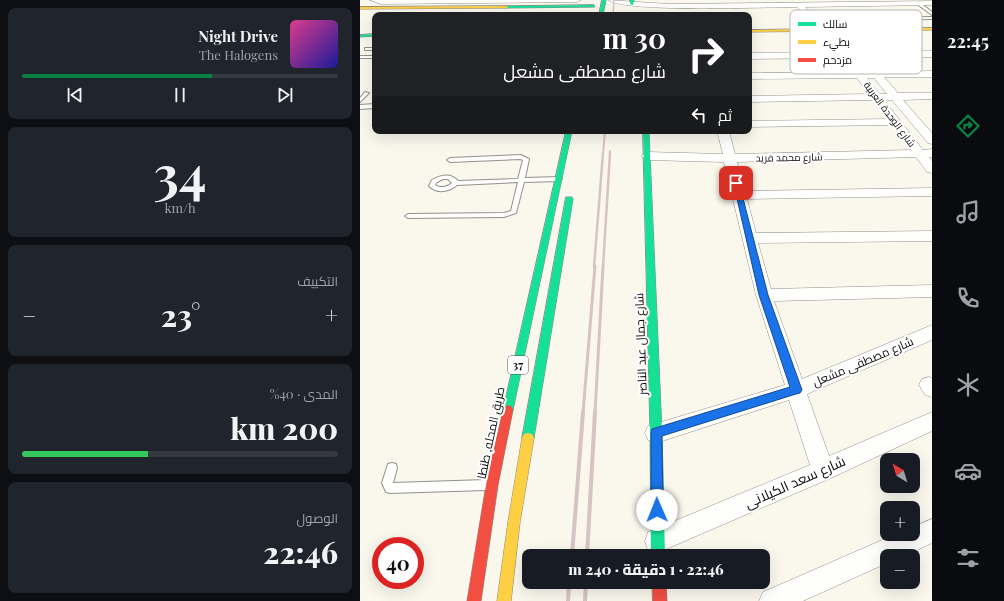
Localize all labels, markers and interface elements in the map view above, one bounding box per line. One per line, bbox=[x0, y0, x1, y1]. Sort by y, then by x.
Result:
legend bbox=[790, 10, 922, 74]
text: سالك bbox=[823, 16, 847, 31]
text: 30 m bbox=[602, 19, 666, 56]
text: Night Drive bbox=[198, 26, 278, 46]
icon: right bbox=[680, 28, 732, 80]
text: 22:45 bbox=[947, 29, 989, 53]
text: بطيء bbox=[823, 34, 850, 51]
text: The Halogens bbox=[199, 46, 278, 63]
text: مزدحم bbox=[823, 52, 852, 68]
text: شارع مصطفى مشعل bbox=[503, 59, 666, 83]
street label: شارع الوحدة العربية bbox=[861, 78, 919, 150]
icon: previous bbox=[64, 84, 86, 106]
icon: pause bbox=[169, 84, 191, 106]
icon: next bbox=[274, 84, 296, 106]
icon: left bbox=[688, 104, 710, 126]
text: ثم bbox=[718, 105, 732, 125]
icon: directions bbox=[954, 112, 982, 140]
text: 34 bbox=[154, 138, 206, 207]
street label: شارع محمد فريد bbox=[755, 149, 823, 165]
pin bbox=[719, 166, 753, 200]
icon: arrive bbox=[725, 172, 747, 194]
icon: music bbox=[954, 198, 982, 226]
text: km/h bbox=[164, 199, 196, 216]
text: التكييف bbox=[297, 272, 338, 289]
icon: phone bbox=[954, 284, 982, 312]
street label: شارع جمال عبد الناصر bbox=[630, 293, 651, 396]
text: 23° bbox=[161, 295, 200, 335]
text: − bbox=[22, 300, 36, 330]
text: + bbox=[325, 300, 338, 330]
street label: شارع مصطفى مشعل bbox=[810, 332, 916, 391]
road number: 37 bbox=[508, 356, 528, 374]
icon: climate bbox=[954, 371, 982, 399]
text: المدى · 40% bbox=[270, 385, 338, 402]
street label: طريق المحله, طنطا bbox=[472, 385, 508, 480]
text: 200 km bbox=[230, 408, 338, 448]
street label: شارع سعد الكيلانى bbox=[741, 451, 848, 512]
north arrow bbox=[880, 453, 920, 493]
map controls bbox=[880, 453, 920, 589]
icon: car bbox=[954, 457, 982, 485]
position arrow bbox=[636, 489, 678, 531]
button: + bbox=[880, 501, 920, 541]
text: الوصول bbox=[297, 509, 338, 526]
text: 22:46 bbox=[263, 532, 338, 572]
speed limit sign: 40 bbox=[372, 537, 424, 589]
icon: filters bbox=[954, 544, 982, 572]
button: − bbox=[880, 549, 920, 589]
text: 22:46 · 1 دقيقة · 240 m bbox=[568, 559, 724, 579]

